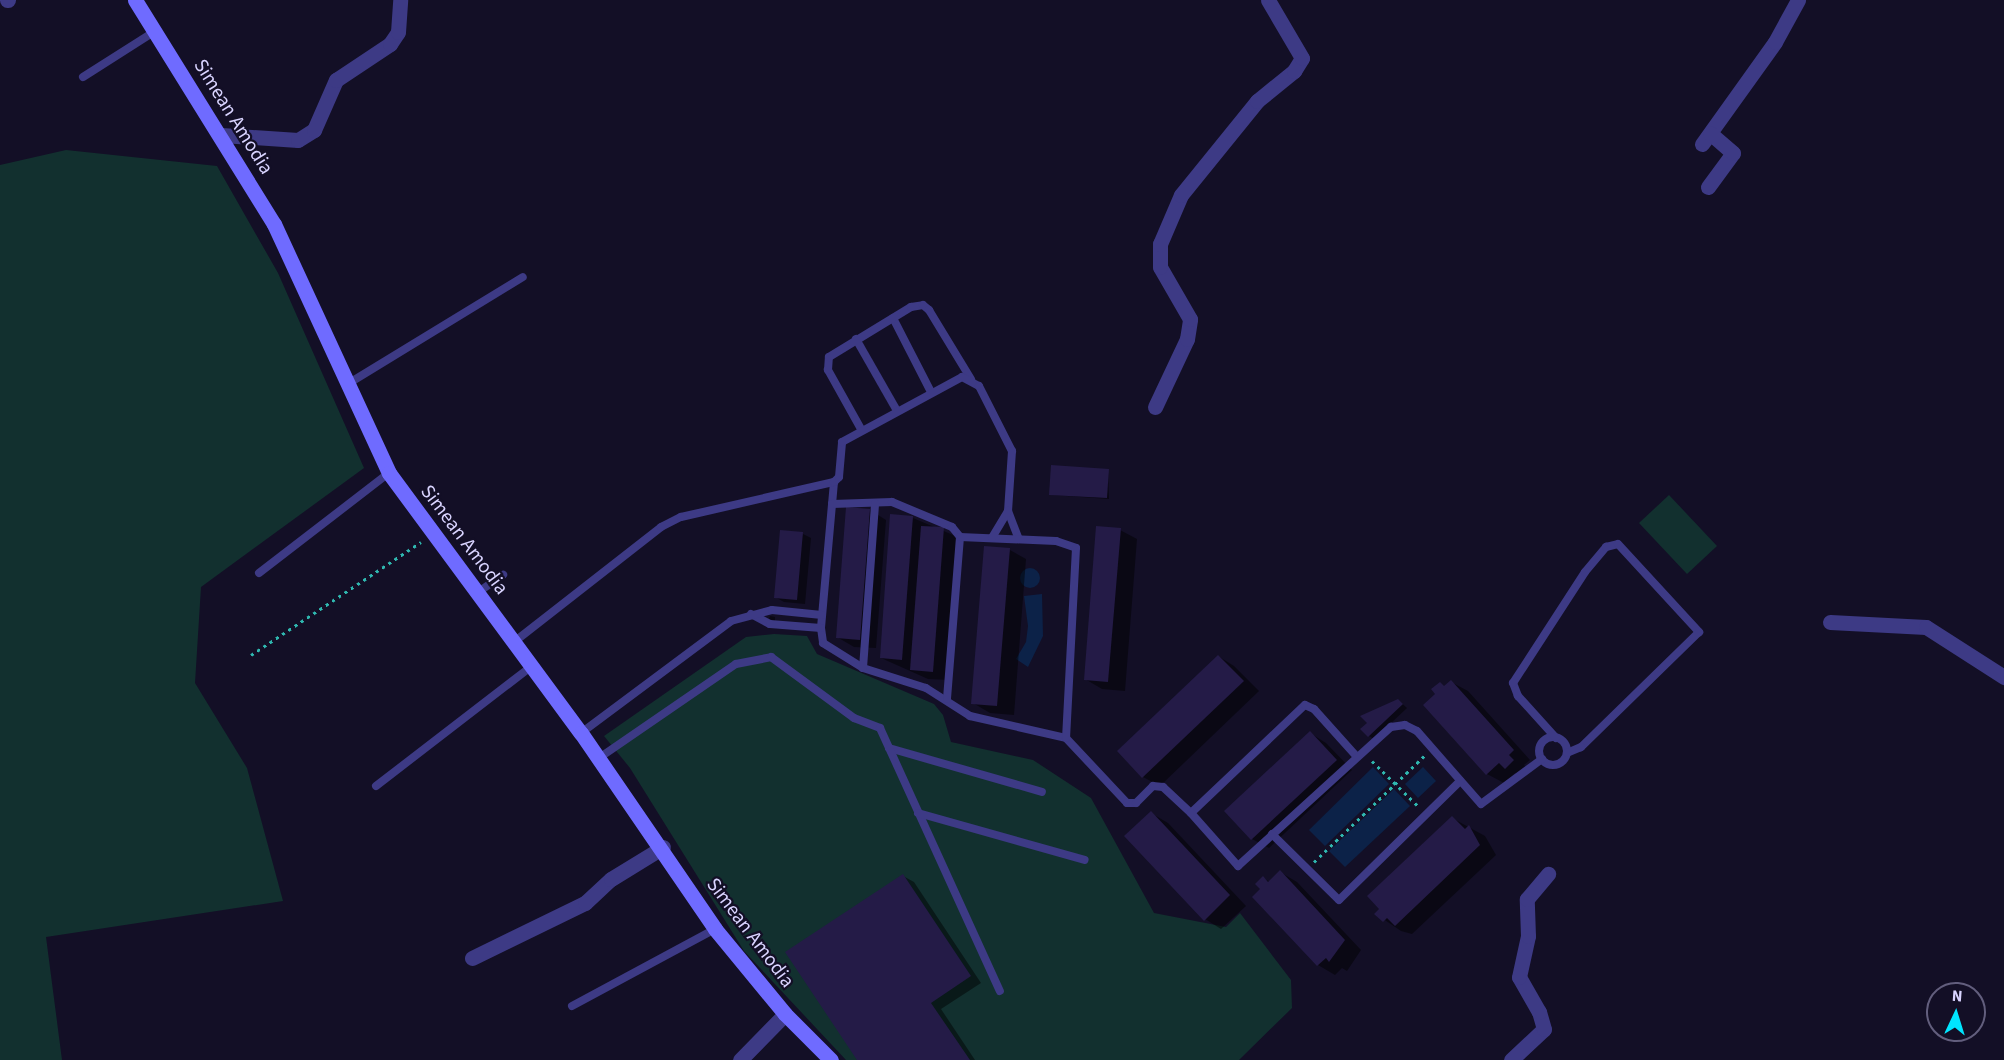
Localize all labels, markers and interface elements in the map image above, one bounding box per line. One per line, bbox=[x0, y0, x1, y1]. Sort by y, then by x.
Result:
street label: Simean Amodia bbox=[188, 55, 278, 179]
street label: Simean Amodia bbox=[415, 480, 513, 600]
street label: Simean Amodia bbox=[701, 873, 799, 993]
north arrow bbox=[1926, 982, 1986, 1042]
text: N bbox=[1951, 985, 1963, 1007]

